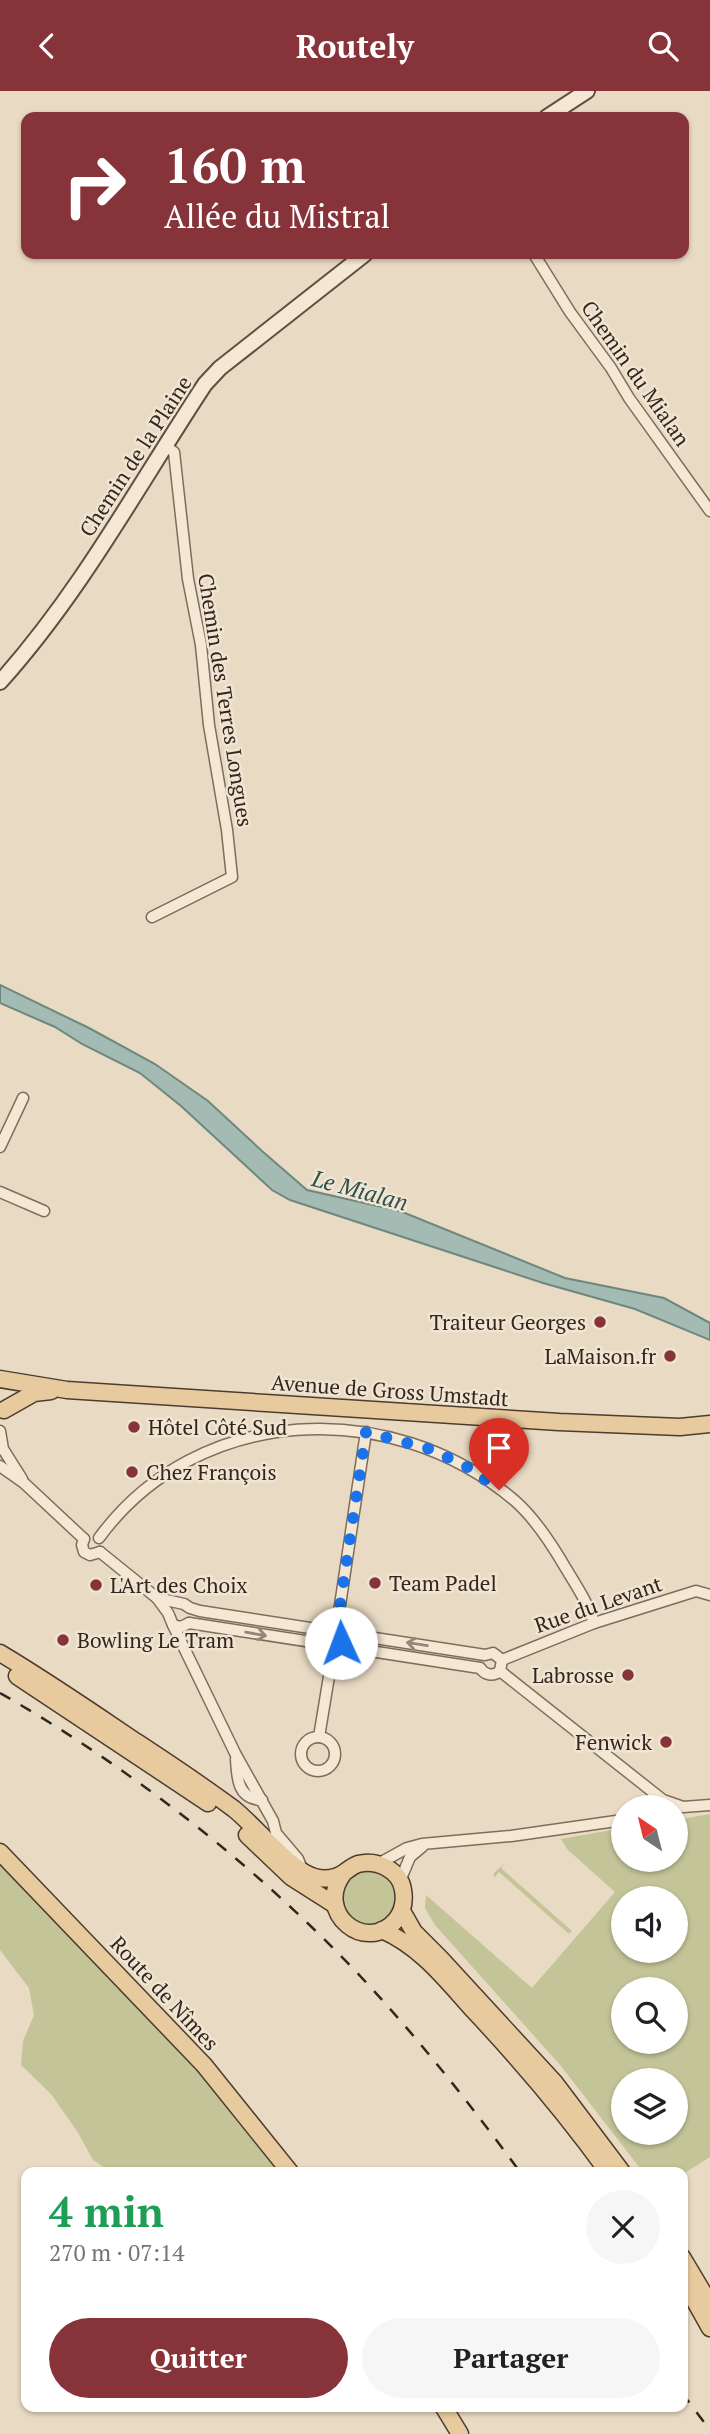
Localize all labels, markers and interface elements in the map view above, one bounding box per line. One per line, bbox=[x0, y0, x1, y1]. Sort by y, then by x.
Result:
text: Routely bbox=[296, 25, 414, 67]
icon: back bbox=[28, 27, 66, 65]
icon: search bbox=[644, 27, 682, 65]
text: 160 m bbox=[164, 132, 306, 197]
icon: right bbox=[49, 140, 140, 231]
text: Allée du Mistral bbox=[164, 195, 390, 237]
street label: Chemin du Mialan bbox=[575, 295, 697, 452]
street label: Chemin de la Plaine bbox=[72, 370, 198, 542]
street label: Chemin des Terres Longues bbox=[192, 571, 260, 829]
water label: Le Mialan bbox=[308, 1162, 411, 1218]
place label: Traiteur Georges bbox=[430, 1308, 586, 1336]
marker: Traiteur Georges bbox=[592, 1314, 608, 1330]
place label: LaMaison.fr bbox=[544, 1342, 656, 1370]
marker: LaMaison.fr bbox=[662, 1348, 678, 1364]
street label: Avenue de Gross Umstadt bbox=[270, 1368, 510, 1412]
place label: Hôtel Côté Sud bbox=[148, 1413, 288, 1441]
pin bbox=[469, 1418, 529, 1490]
marker: Hôtel Côté Sud bbox=[126, 1419, 142, 1435]
icon: arrive bbox=[480, 1429, 518, 1467]
place label: Chez François bbox=[146, 1458, 277, 1486]
marker: Chez François bbox=[124, 1464, 140, 1480]
place label: Team Padel bbox=[389, 1569, 497, 1597]
street label: Rue du Levant bbox=[530, 1569, 666, 1639]
place label: L'Art des Choix bbox=[110, 1571, 248, 1599]
marker: Team Padel bbox=[367, 1575, 383, 1591]
marker: L'Art des Choix bbox=[88, 1577, 104, 1593]
position arrow bbox=[304, 1606, 378, 1680]
place label: Bowling Le Tram bbox=[77, 1626, 234, 1654]
one-way arrow bbox=[244, 1628, 267, 1641]
marker: Bowling Le Tram bbox=[55, 1632, 71, 1648]
one-way arrow bbox=[406, 1637, 429, 1650]
place label: Labrosse bbox=[532, 1661, 614, 1689]
marker: Labrosse bbox=[620, 1667, 636, 1683]
place label: Fenwick bbox=[575, 1728, 652, 1756]
marker: Fenwick bbox=[658, 1734, 674, 1750]
north arrow bbox=[611, 1795, 688, 1873]
map controls bbox=[611, 1795, 688, 2145]
button: sound bbox=[611, 1886, 688, 1963]
street label: Route de Nîmes bbox=[105, 1930, 225, 2056]
button: search bbox=[611, 1977, 688, 2054]
button: layers bbox=[611, 2068, 688, 2145]
text: 4 min bbox=[49, 2183, 164, 2239]
button: close bbox=[586, 2190, 660, 2264]
text: 270 m · 07:14 bbox=[49, 2237, 184, 2268]
button: Quitter bbox=[49, 2318, 348, 2398]
button: Partager bbox=[362, 2318, 660, 2398]

